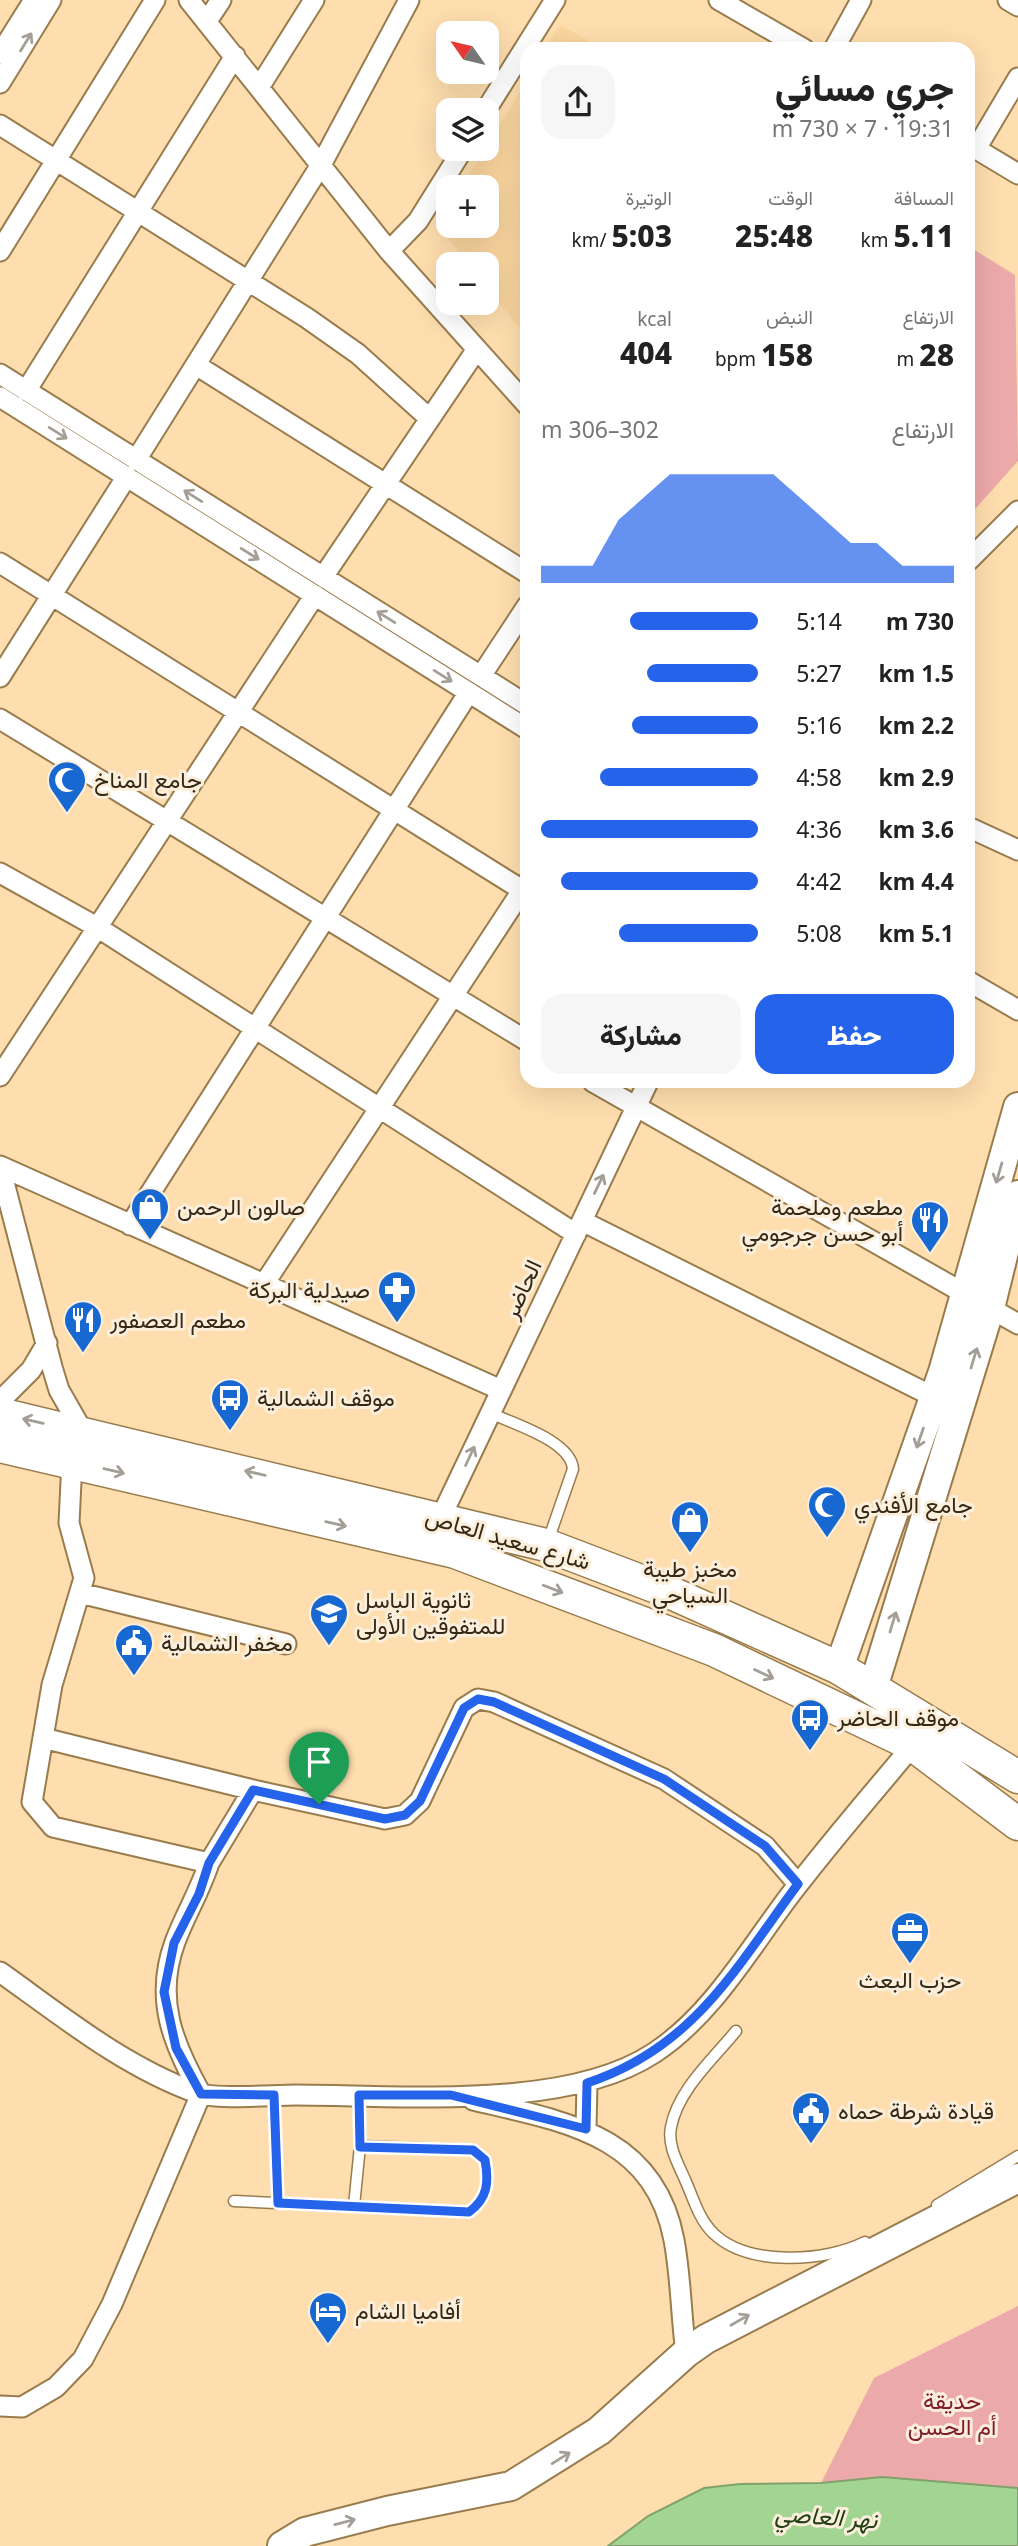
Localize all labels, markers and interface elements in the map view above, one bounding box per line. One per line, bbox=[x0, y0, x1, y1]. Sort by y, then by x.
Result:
north arrow bbox=[436, 21, 499, 84]
map controls bbox=[436, 21, 499, 315]
one-way arrow bbox=[19, 32, 33, 52]
text: جري مسائي bbox=[775, 60, 954, 112]
button: share bbox=[541, 65, 615, 139]
button: layers bbox=[436, 98, 499, 161]
text: 19:31 · 7 × 730 m bbox=[772, 112, 954, 144]
button: + bbox=[436, 175, 499, 238]
text: الوتيرة bbox=[626, 185, 672, 211]
text: الوقت bbox=[768, 185, 813, 211]
text: المسافة bbox=[894, 185, 954, 211]
text: 5:03 bbox=[611, 215, 672, 256]
text: 25:48 bbox=[735, 215, 813, 256]
text: 5.11 bbox=[893, 215, 954, 256]
text: /km bbox=[571, 227, 611, 253]
text: km bbox=[861, 227, 893, 253]
button: − bbox=[436, 252, 499, 315]
text: النبض bbox=[766, 304, 813, 330]
text: الارتفاع bbox=[902, 304, 954, 330]
text: kcal bbox=[637, 306, 672, 332]
text: 404 bbox=[620, 332, 672, 373]
text: 158 bbox=[761, 334, 813, 375]
text: 28 bbox=[919, 334, 954, 375]
text: bpm bbox=[715, 346, 761, 372]
text: m bbox=[897, 346, 919, 372]
text: 302–306 m bbox=[541, 413, 659, 445]
text: الارتفاع bbox=[892, 413, 954, 445]
one-way arrow bbox=[47, 427, 67, 441]
one-way arrow bbox=[183, 489, 203, 503]
one-way arrow bbox=[240, 548, 260, 562]
text: 5:14 bbox=[796, 605, 842, 637]
text: 730 m bbox=[886, 605, 954, 637]
one-way arrow bbox=[377, 609, 396, 624]
text: 5:27 bbox=[796, 657, 842, 689]
text: 1.5 km bbox=[879, 657, 954, 689]
one-way arrow bbox=[432, 669, 452, 683]
text: 5:16 bbox=[796, 709, 842, 741]
text: 2.2 km bbox=[879, 709, 954, 741]
mosque icon: جامع المناخ bbox=[46, 759, 88, 814]
text: 4:58 bbox=[796, 761, 842, 793]
text: 2.9 km bbox=[879, 761, 954, 793]
place label: جامع المناخ bbox=[94, 763, 202, 796]
text: 4:36 bbox=[796, 813, 842, 845]
text: 3.6 km bbox=[879, 813, 954, 845]
text: 4:42 bbox=[796, 865, 842, 897]
text: 4.4 km bbox=[879, 865, 954, 897]
text: 5:08 bbox=[796, 917, 842, 949]
text: 5.1 km bbox=[879, 917, 954, 949]
button: مشاركة bbox=[541, 994, 741, 1074]
button: حفظ bbox=[755, 994, 954, 1074]
one-way arrow bbox=[992, 1162, 1005, 1184]
one-way arrow bbox=[593, 1174, 607, 1195]
shop icon: صالون الرحمن bbox=[129, 1186, 171, 1241]
place label: صالون الرحمن bbox=[177, 1190, 305, 1222]
place label: مطعم وملحمة أبو حسن جرجومي bbox=[742, 1190, 903, 1252]
restaurant icon: مطعم وملحمة أبو حسن جرجومي bbox=[909, 1199, 951, 1254]
street label: الحاضر bbox=[493, 1254, 549, 1324]
pharmacy icon: صيدلية البركة bbox=[376, 1269, 418, 1324]
place label: صيدلية البركة bbox=[248, 1273, 370, 1305]
restaurant icon: مطعم العصفور bbox=[62, 1299, 104, 1354]
place label: مطعم العصفور bbox=[109, 1303, 246, 1335]
one-way arrow bbox=[969, 1348, 982, 1370]
bus stop icon: موقف الشمالية bbox=[209, 1377, 251, 1432]
place label: موقف الشمالية bbox=[257, 1381, 395, 1413]
one-way arrow bbox=[22, 1414, 45, 1428]
one-way arrow bbox=[913, 1426, 925, 1448]
one-way arrow bbox=[464, 1446, 477, 1467]
one-way arrow bbox=[103, 1466, 125, 1479]
one-way arrow bbox=[244, 1466, 267, 1479]
mosque icon: جامع الأفندي bbox=[806, 1484, 848, 1539]
place label: جامع الأفندي bbox=[854, 1488, 973, 1524]
street label: شارع سعيد العاص bbox=[422, 1499, 594, 1578]
shop icon: مخبز طيبة السياحي bbox=[669, 1499, 711, 1554]
one-way arrow bbox=[324, 1517, 347, 1531]
place label: مخبز طيبة السياحي bbox=[643, 1552, 737, 1614]
place label: ثانوية الباسل للمتفوقين الأولى bbox=[356, 1583, 505, 1641]
one-way arrow bbox=[542, 1584, 564, 1597]
school or university icon: ثانوية الباسل للمتفوقين الأولى bbox=[308, 1592, 350, 1647]
one-way arrow bbox=[887, 1612, 900, 1634]
public building icon: مخفر الشمالية bbox=[113, 1622, 155, 1677]
place label: مخفر الشمالية bbox=[161, 1626, 293, 1658]
one-way arrow bbox=[753, 1668, 774, 1682]
bus stop icon: موقف الحاضر bbox=[789, 1697, 831, 1752]
place label: موقف الحاضر bbox=[836, 1701, 959, 1733]
pin bbox=[289, 1732, 349, 1804]
icon: arrive bbox=[300, 1743, 338, 1781]
office icon: حزب البعث bbox=[889, 1910, 931, 1965]
place label: حزب البعث bbox=[858, 1963, 962, 1995]
public building icon: قيادة شرطة حماه bbox=[790, 2090, 832, 2145]
place label: قيادة شرطة حماه bbox=[838, 2094, 994, 2126]
hotel icon: أفاميا الشام bbox=[307, 2290, 349, 2345]
place label: أفاميا الشام bbox=[355, 2294, 461, 2326]
one-way arrow bbox=[730, 2312, 750, 2326]
park label: حديقة أم الحسن bbox=[908, 2384, 996, 2442]
one-way arrow bbox=[550, 2450, 570, 2464]
water label: نهر العاصي bbox=[774, 2495, 880, 2540]
one-way arrow bbox=[333, 2515, 355, 2528]

